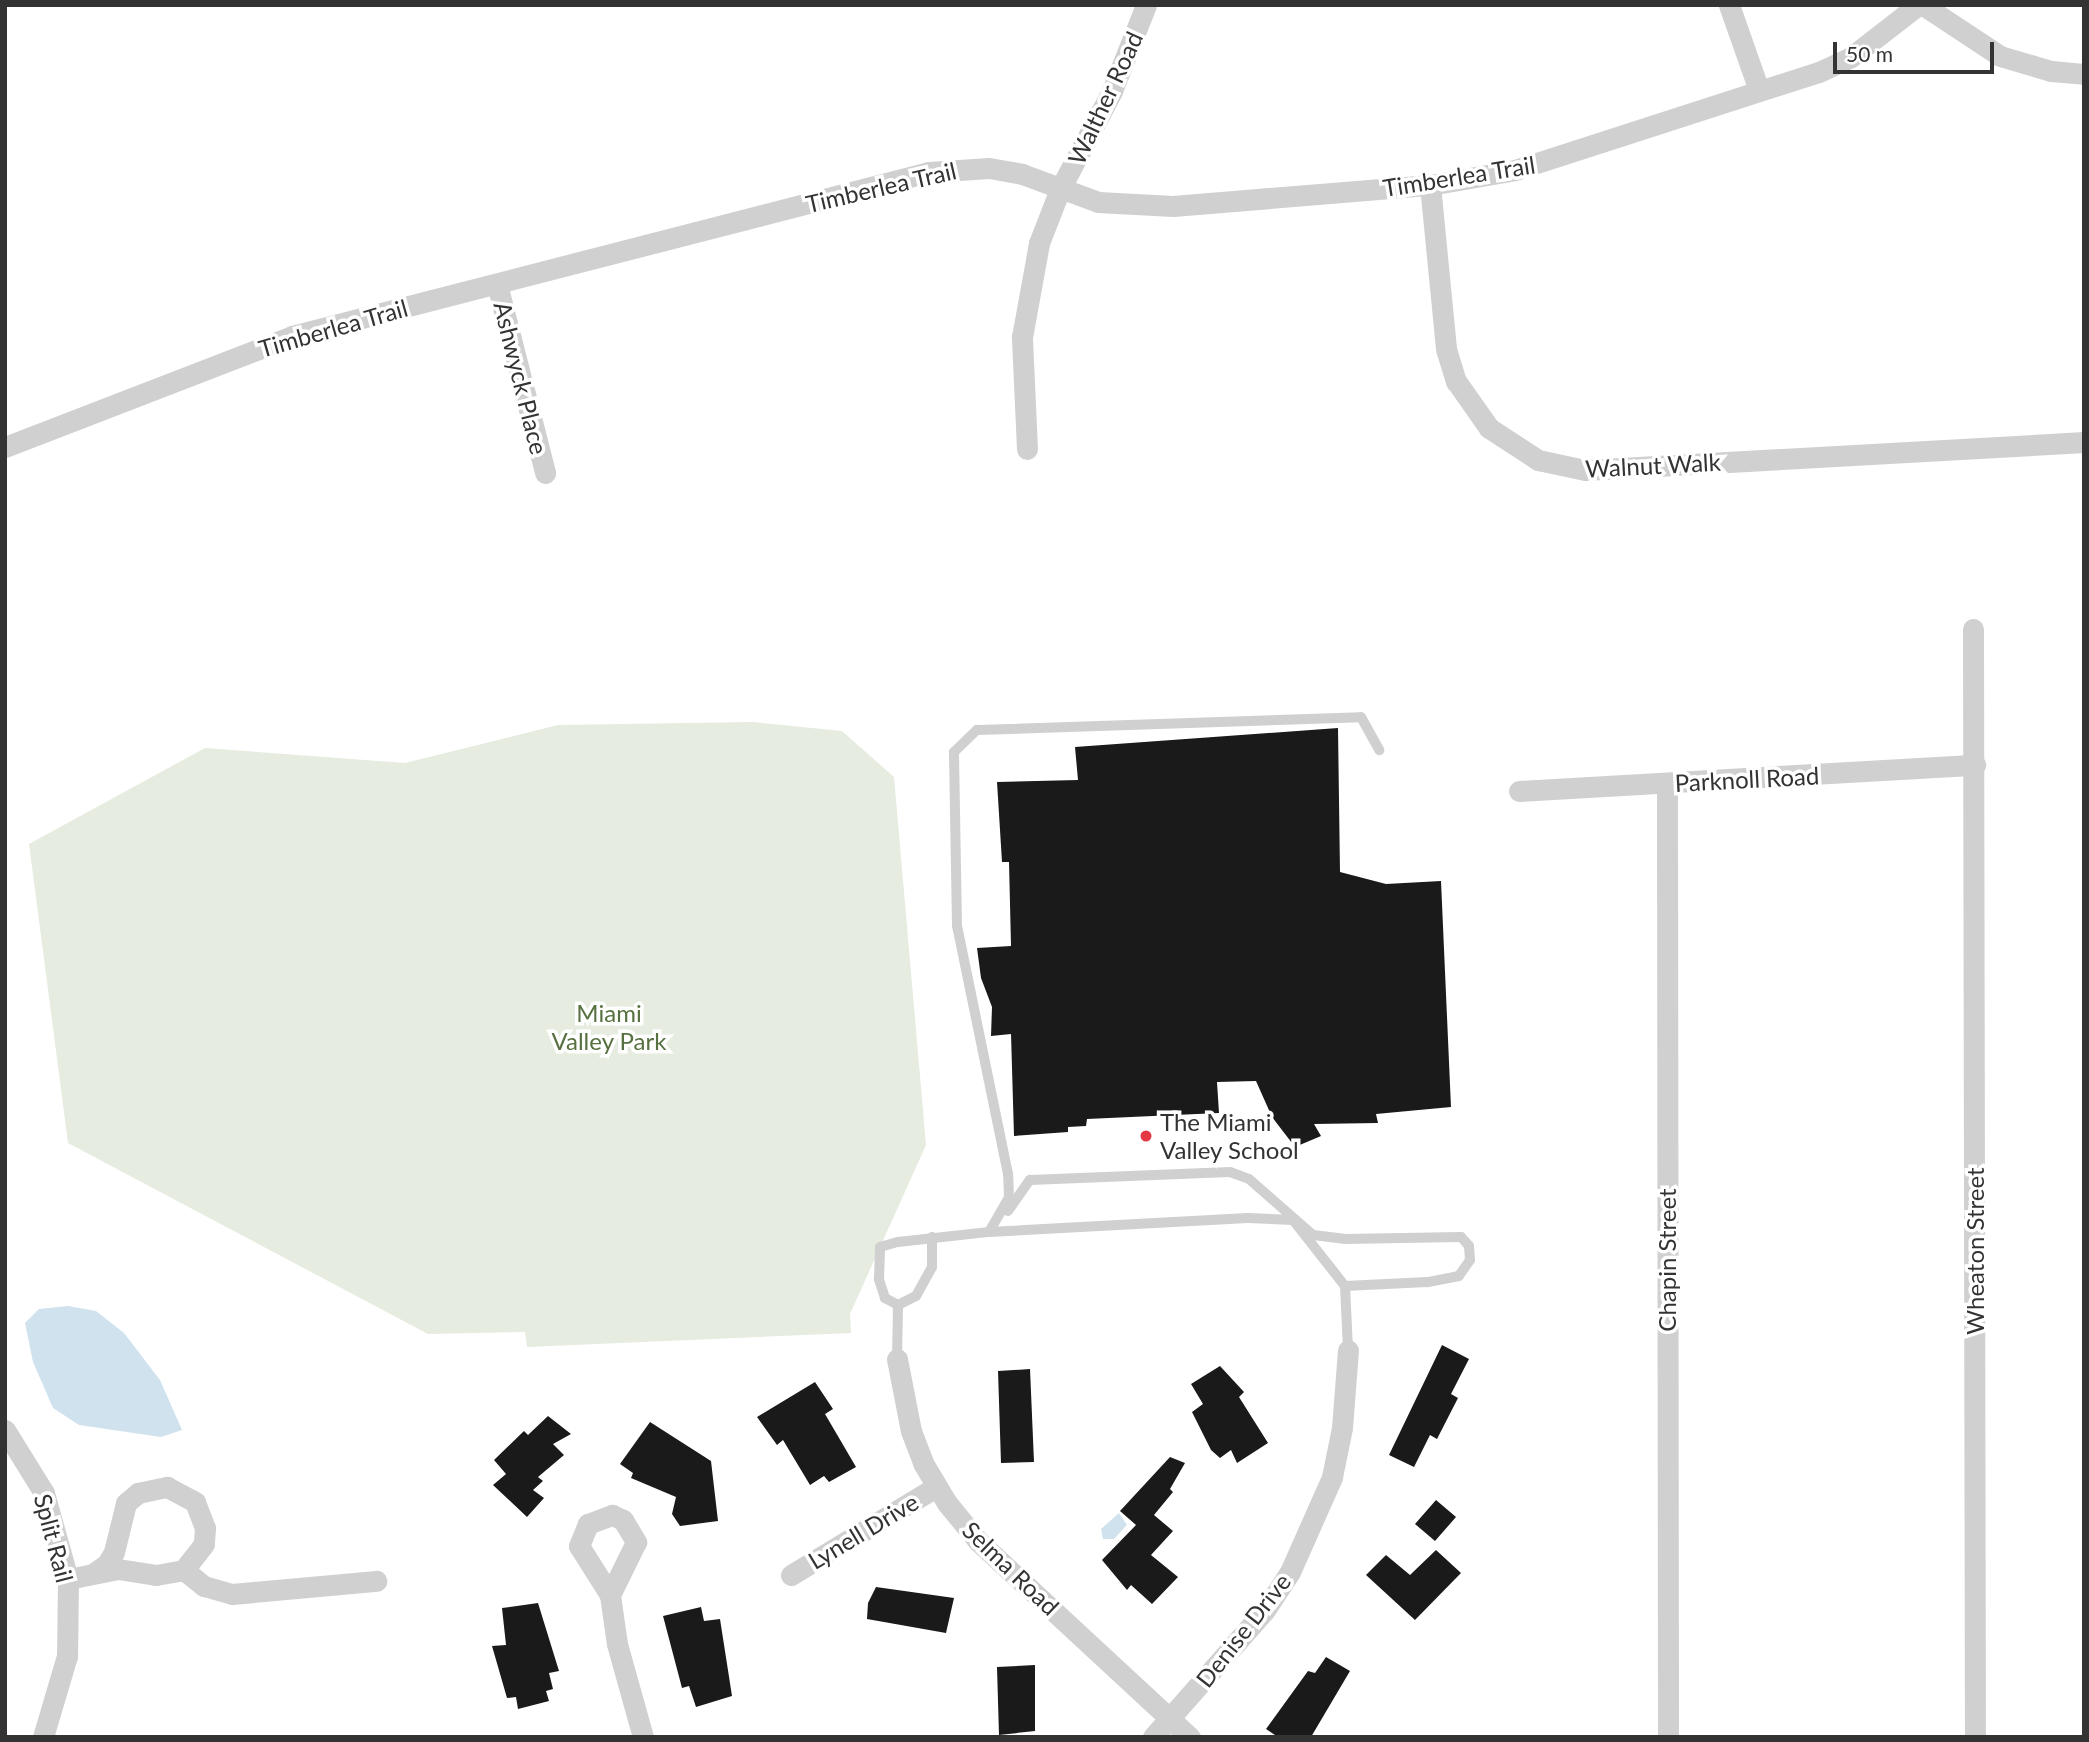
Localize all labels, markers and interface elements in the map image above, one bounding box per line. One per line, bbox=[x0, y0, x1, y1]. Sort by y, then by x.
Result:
street label: Walther Road bbox=[1062, 27, 1148, 169]
scale bar bbox=[1837, 28, 1998, 72]
text: 50 m bbox=[1846, 41, 1893, 66]
street label: Timberlea Trail bbox=[1381, 150, 1537, 202]
street label: Timberlea Trail bbox=[803, 156, 959, 218]
street label: Timberlea Trail bbox=[255, 293, 411, 363]
street label: Ashwyck Place bbox=[488, 299, 554, 457]
street label: Walnut Walk bbox=[1584, 447, 1722, 483]
street label: Parknoll Road bbox=[1674, 761, 1820, 797]
park label: Miami Valley Park bbox=[551, 999, 667, 1055]
place label: The Miami Valley School bbox=[1160, 1108, 1299, 1164]
marker: The Miami Valley School bbox=[1138, 1128, 1154, 1144]
street label: Wheaton Street bbox=[1961, 1167, 1989, 1335]
street label: Chapin Street bbox=[1653, 1188, 1681, 1332]
street label: Lynell Drive bbox=[803, 1487, 923, 1575]
street label: Split Rail bbox=[28, 1491, 80, 1585]
street label: Selma Road bbox=[957, 1515, 1065, 1621]
street label: Denise Drive bbox=[1190, 1567, 1296, 1693]

